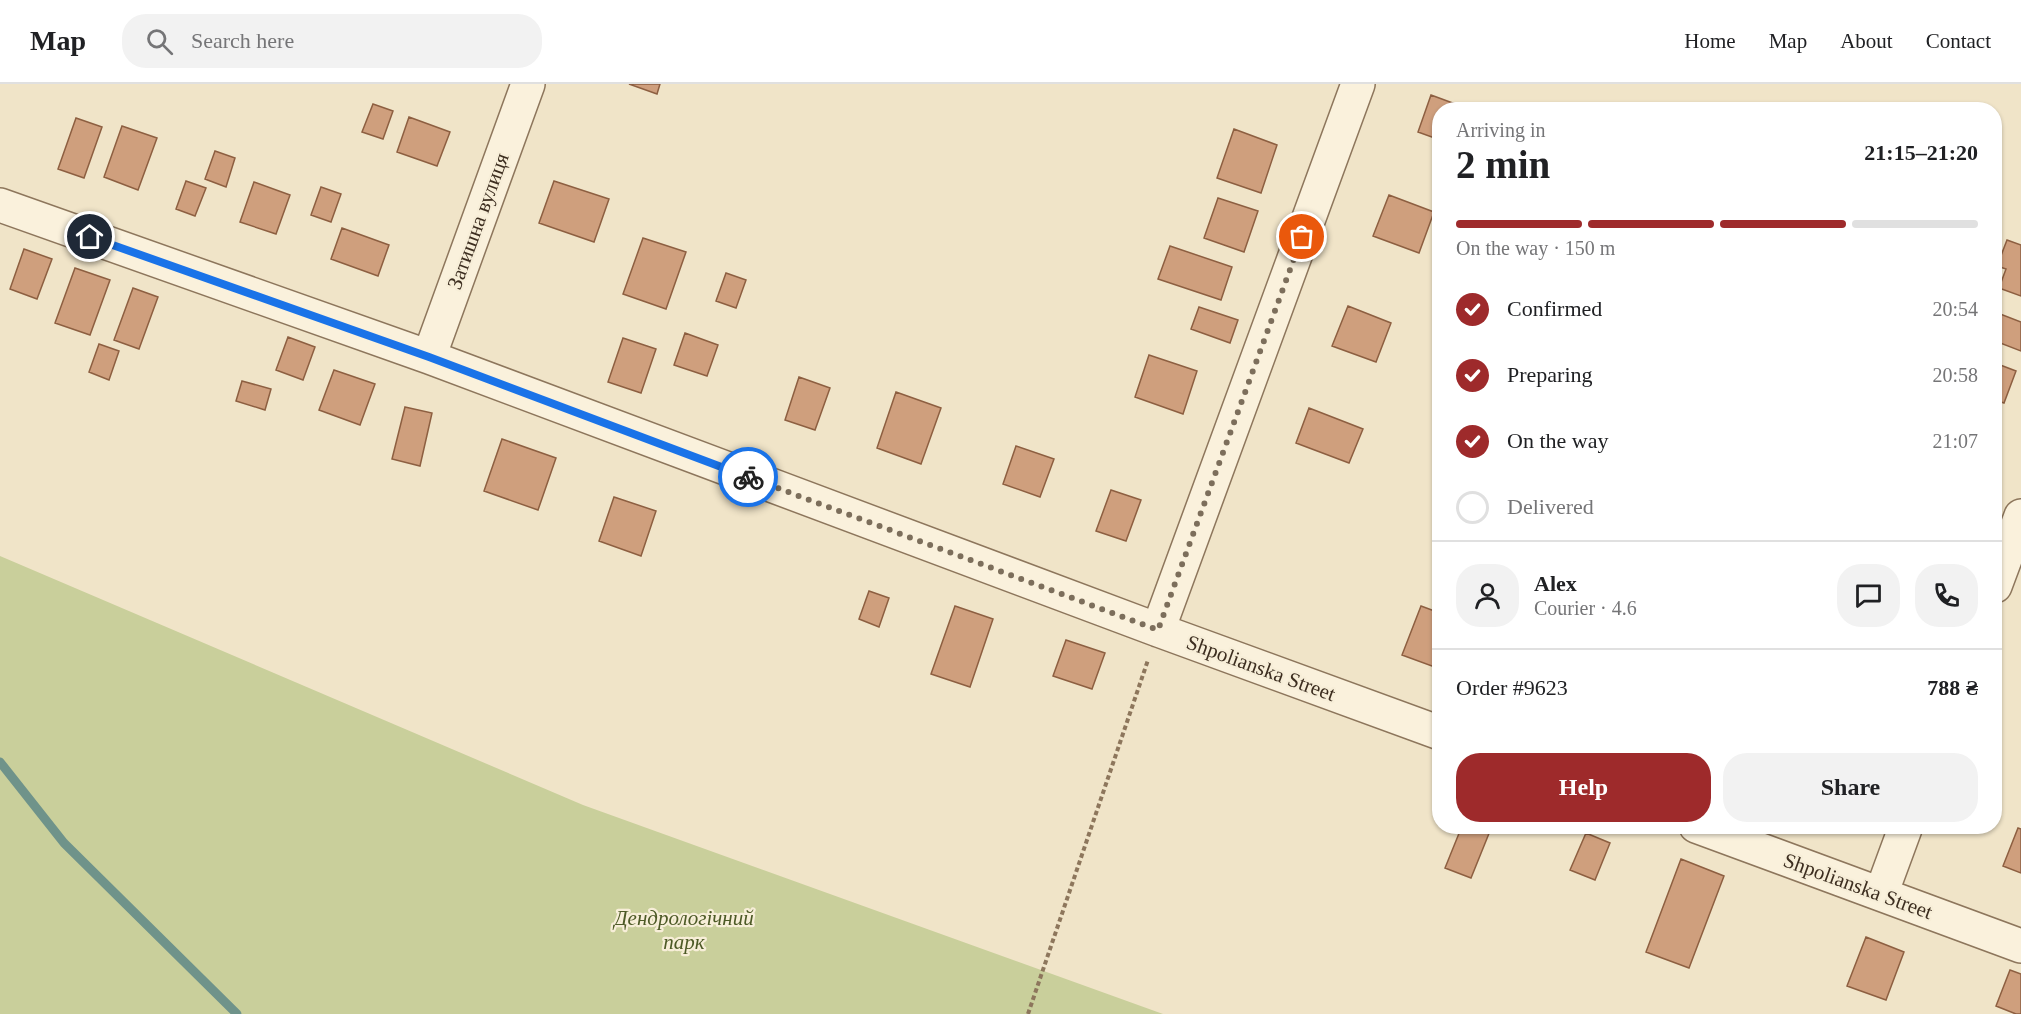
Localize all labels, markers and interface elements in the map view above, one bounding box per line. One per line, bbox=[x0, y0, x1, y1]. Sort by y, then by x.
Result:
search box bbox=[122, 14, 542, 68]
text: Map bbox=[30, 25, 86, 56]
icon: search bbox=[143, 25, 176, 58]
text: Search here bbox=[191, 28, 294, 53]
text: Home bbox=[1684, 29, 1736, 53]
text: Map bbox=[1769, 29, 1807, 53]
text: About bbox=[1840, 29, 1893, 53]
text: Contact bbox=[1926, 29, 1991, 53]
text: Arriving in bbox=[1456, 119, 1545, 141]
text: 21:15–21:20 bbox=[1864, 140, 1978, 165]
text: 2 min bbox=[1456, 143, 1550, 186]
street label: Затишна вулиця bbox=[442, 149, 514, 292]
pin bbox=[64, 211, 115, 262]
pin bbox=[1276, 211, 1327, 262]
icon: home bbox=[73, 220, 106, 253]
icon: bag bbox=[1285, 220, 1318, 253]
text: On the way · 150 m bbox=[1456, 237, 1615, 259]
icon: check bbox=[1456, 293, 1489, 326]
text: Confirmed bbox=[1507, 296, 1602, 321]
text: 20:54 bbox=[1932, 298, 1978, 320]
icon: check bbox=[1456, 359, 1489, 392]
text: Preparing bbox=[1507, 362, 1593, 387]
text: 20:58 bbox=[1932, 364, 1978, 386]
icon: check bbox=[1456, 425, 1489, 458]
text: On the way bbox=[1507, 428, 1608, 453]
text: 21:07 bbox=[1932, 430, 1978, 452]
courier bbox=[718, 447, 778, 507]
icon: bike bbox=[732, 461, 765, 494]
text: Delivered bbox=[1507, 494, 1594, 519]
button: person bbox=[1456, 564, 1519, 627]
button: chat bbox=[1837, 564, 1900, 627]
button: phone bbox=[1915, 564, 1978, 627]
text: Alex bbox=[1534, 571, 1577, 596]
text: Courier · 4.6 bbox=[1534, 597, 1637, 619]
street label: Shpolianska Street bbox=[1183, 630, 1339, 706]
text: Order #9623 bbox=[1456, 675, 1568, 700]
text: 788 ₴ bbox=[1927, 675, 1978, 700]
button: Help bbox=[1456, 753, 1711, 822]
button: Share bbox=[1723, 753, 1978, 822]
street label: Shpolianska Street bbox=[1780, 848, 1936, 924]
park label: Дендрологічний парк bbox=[612, 906, 754, 954]

